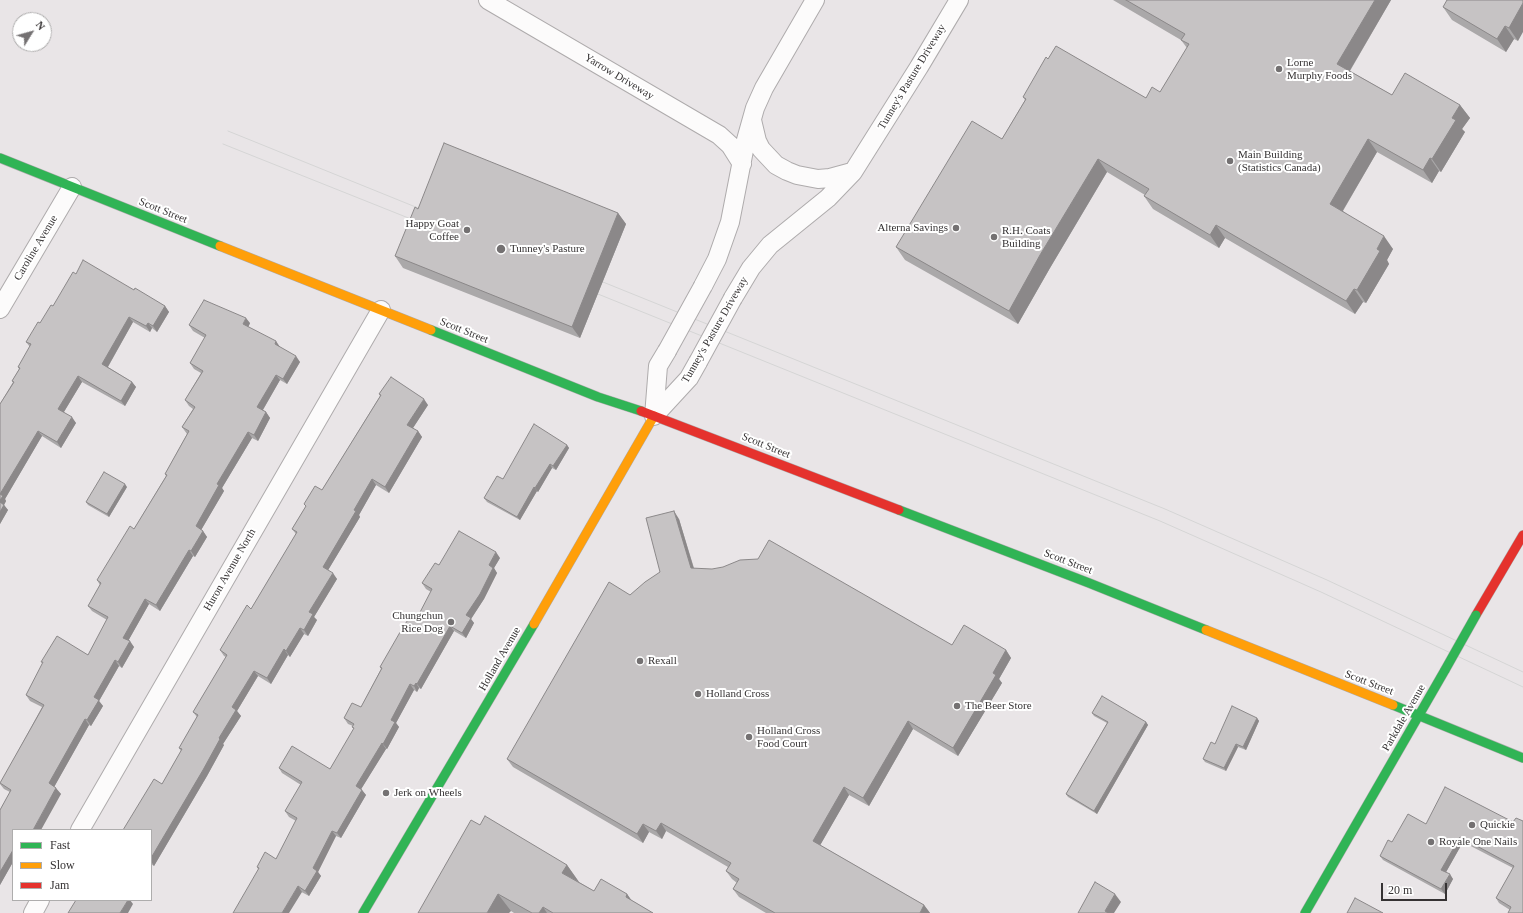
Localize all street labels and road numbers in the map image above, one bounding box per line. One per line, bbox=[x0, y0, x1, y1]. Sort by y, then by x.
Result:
street label: Tunney's Pasture Driveway bbox=[875, 22, 949, 132]
street label: Yarrow Driveway bbox=[582, 51, 656, 103]
street label: Scott Street bbox=[137, 195, 189, 227]
street label: Caroline Avenue bbox=[11, 213, 61, 283]
street label: Tunney's Pasture Driveway bbox=[679, 274, 751, 386]
street label: Scott Street bbox=[438, 315, 490, 347]
street label: Scott Street bbox=[740, 430, 792, 462]
street label: Huron Avenue North bbox=[201, 527, 259, 613]
street label: Scott Street bbox=[1042, 547, 1094, 577]
street label: Holland Avenue bbox=[476, 625, 524, 693]
street label: Scott Street bbox=[1343, 668, 1395, 698]
street label: Parkdale Avenue bbox=[1380, 682, 1428, 754]

